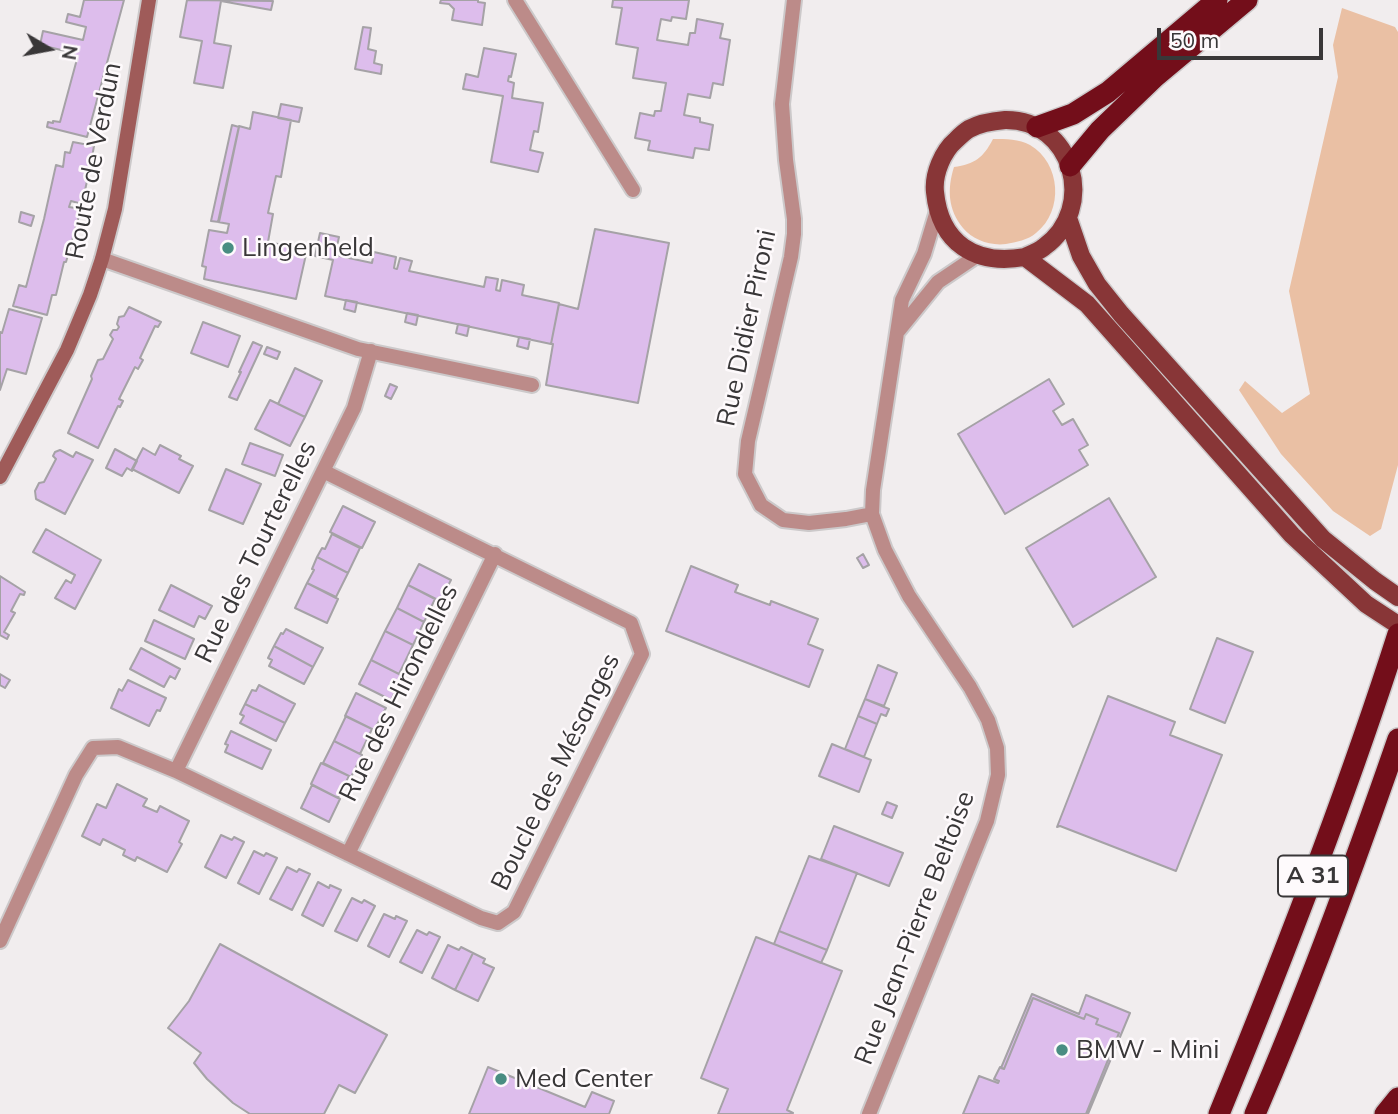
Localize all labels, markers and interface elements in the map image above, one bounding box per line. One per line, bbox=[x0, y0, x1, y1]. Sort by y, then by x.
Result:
north arrow bbox=[14, 14, 84, 84]
scale bar bbox=[1160, 14, 1326, 58]
text: 50 m bbox=[1170, 27, 1219, 53]
text: N bbox=[57, 43, 83, 62]
street label: Route de Verdun bbox=[60, 60, 128, 262]
street label: Rue Didier Pironi bbox=[711, 227, 783, 429]
place label: Lingenheld bbox=[242, 232, 374, 264]
marker: Lingenheld bbox=[220, 240, 236, 256]
street label: Rue des Tourterelles bbox=[189, 436, 323, 668]
street label: Rue des Hirondelles bbox=[333, 579, 465, 807]
street label: Boucle des Mésanges bbox=[485, 648, 627, 896]
street label: Rue Jean-Pierre Beltoise bbox=[848, 787, 982, 1069]
road number: A 31 bbox=[1278, 856, 1348, 896]
place label: BMW - Mini bbox=[1076, 1034, 1220, 1066]
marker: BMW - Mini bbox=[1054, 1042, 1070, 1058]
place label: Med Center bbox=[515, 1063, 653, 1095]
marker: Med Center bbox=[493, 1071, 509, 1087]

